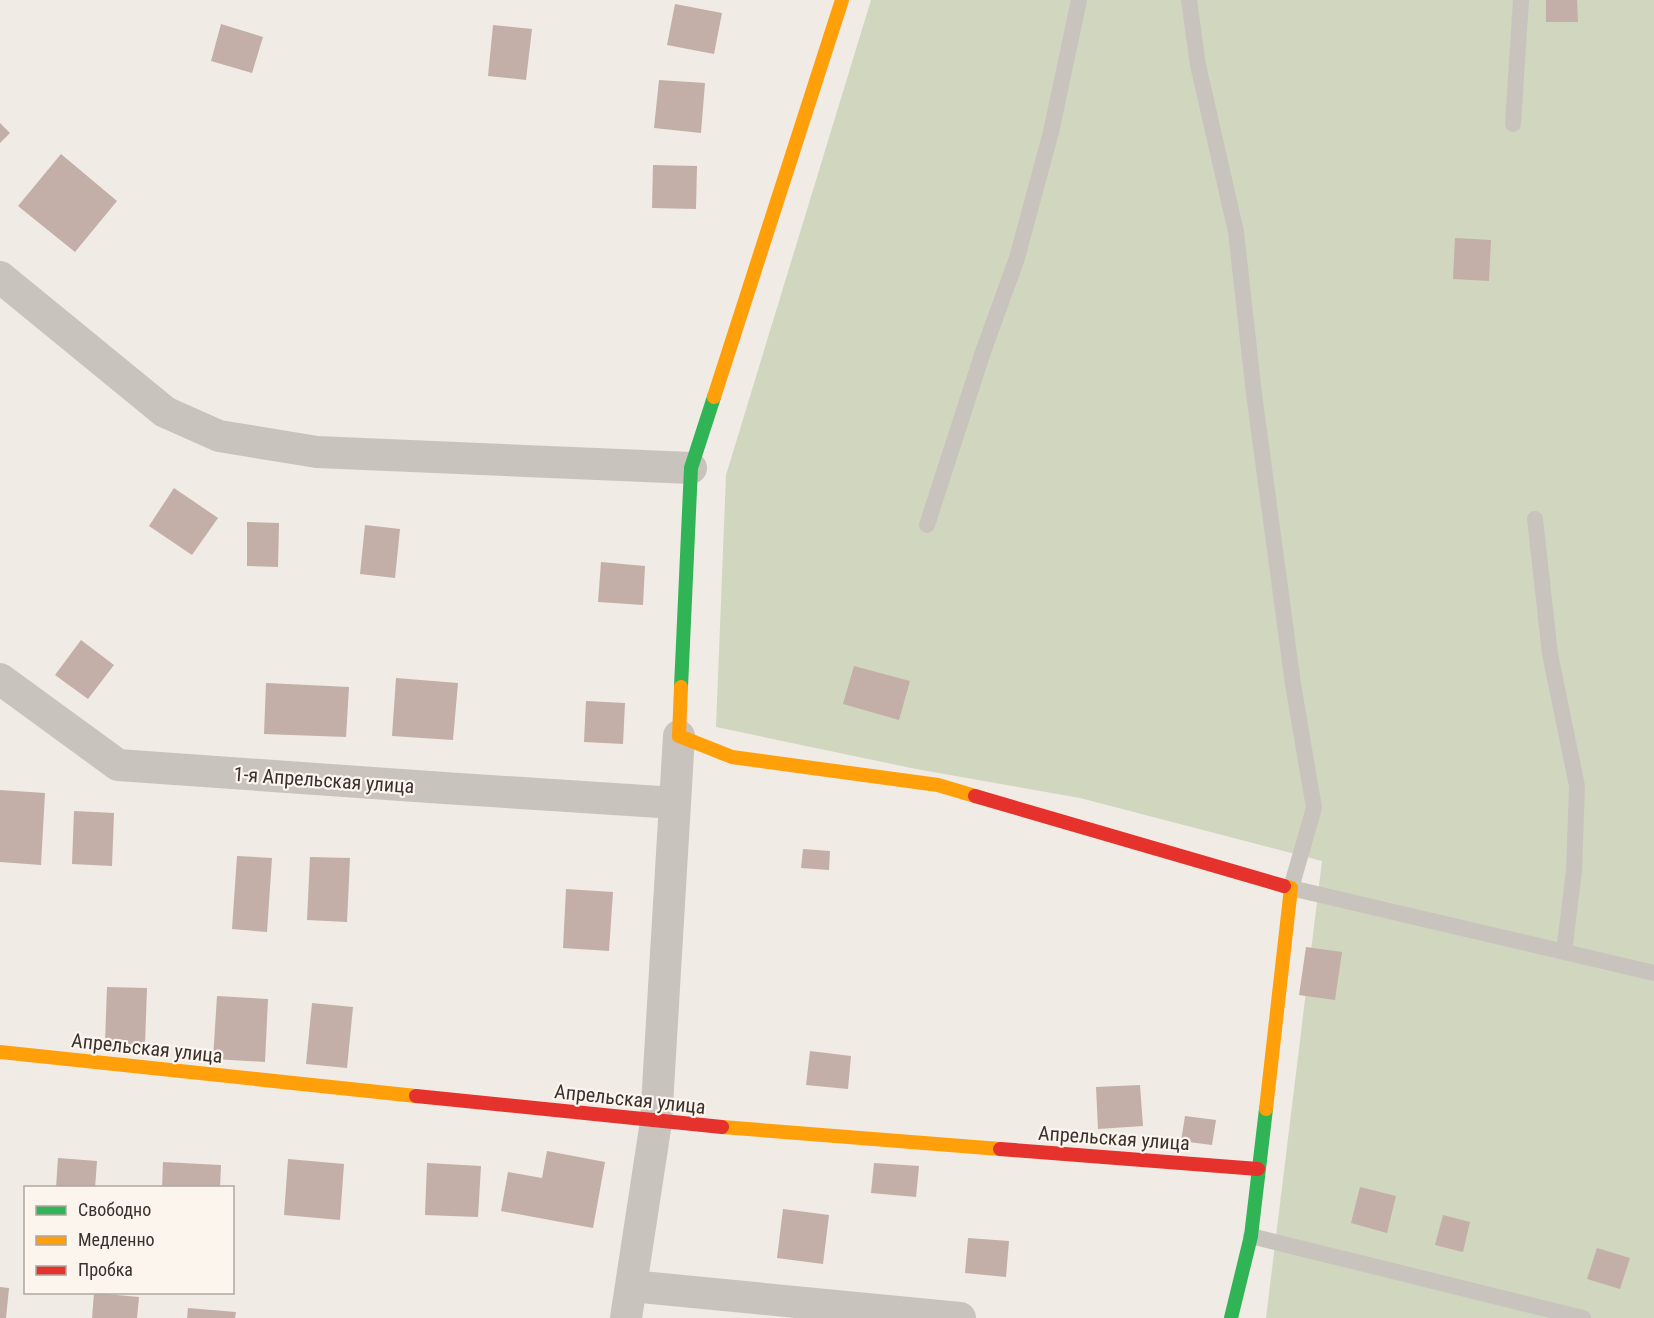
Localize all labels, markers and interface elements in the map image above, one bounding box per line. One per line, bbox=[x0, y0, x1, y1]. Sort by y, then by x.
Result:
street label: 1-я Апрельская улица bbox=[233, 762, 415, 798]
street label: Апрельская улица bbox=[70, 1028, 224, 1068]
street label: Апрельская улица bbox=[553, 1079, 707, 1119]
street label: Апрельская улица bbox=[1037, 1121, 1191, 1155]
legend bbox=[24, 1186, 234, 1294]
text: Свободно bbox=[78, 1199, 151, 1220]
text: Медленно bbox=[78, 1229, 155, 1250]
text: Пробка bbox=[78, 1259, 133, 1280]

